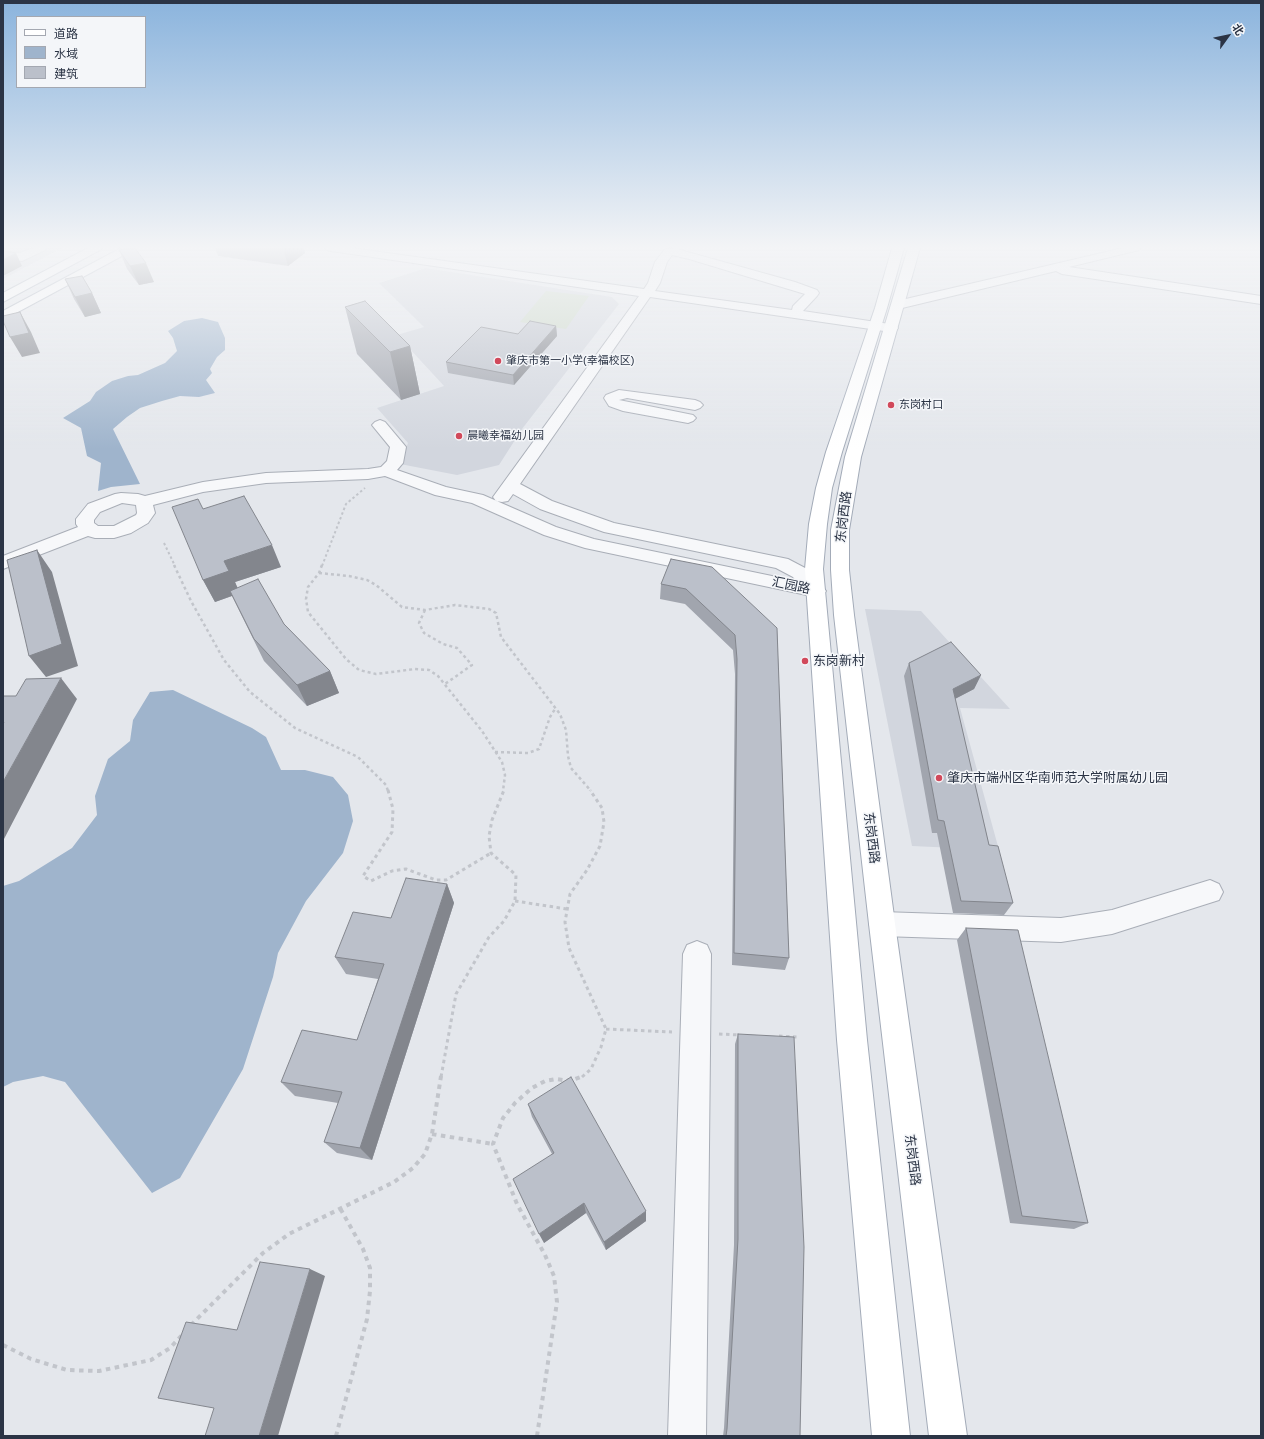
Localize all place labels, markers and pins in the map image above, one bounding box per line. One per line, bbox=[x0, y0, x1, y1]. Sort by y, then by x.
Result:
place label: 肇庆市第一小学(幸福校区) bbox=[506, 354, 634, 368]
marker: 肇庆市第一小学(幸福校区) bbox=[493, 356, 503, 366]
place label: 东岗村口 bbox=[899, 398, 943, 412]
marker: 东岗村口 bbox=[886, 400, 896, 410]
place label: 晨曦幸福幼儿园 bbox=[467, 429, 544, 443]
marker: 晨曦幸福幼儿园 bbox=[454, 431, 464, 441]
place label: 东岗新村 bbox=[813, 653, 865, 669]
marker: 东岗新村 bbox=[800, 656, 810, 666]
place label: 肇庆市端州区华南师范大学附属幼儿园 bbox=[947, 770, 1168, 786]
marker: 肇庆市端州区华南师范大学附属幼儿园 bbox=[934, 773, 944, 783]

